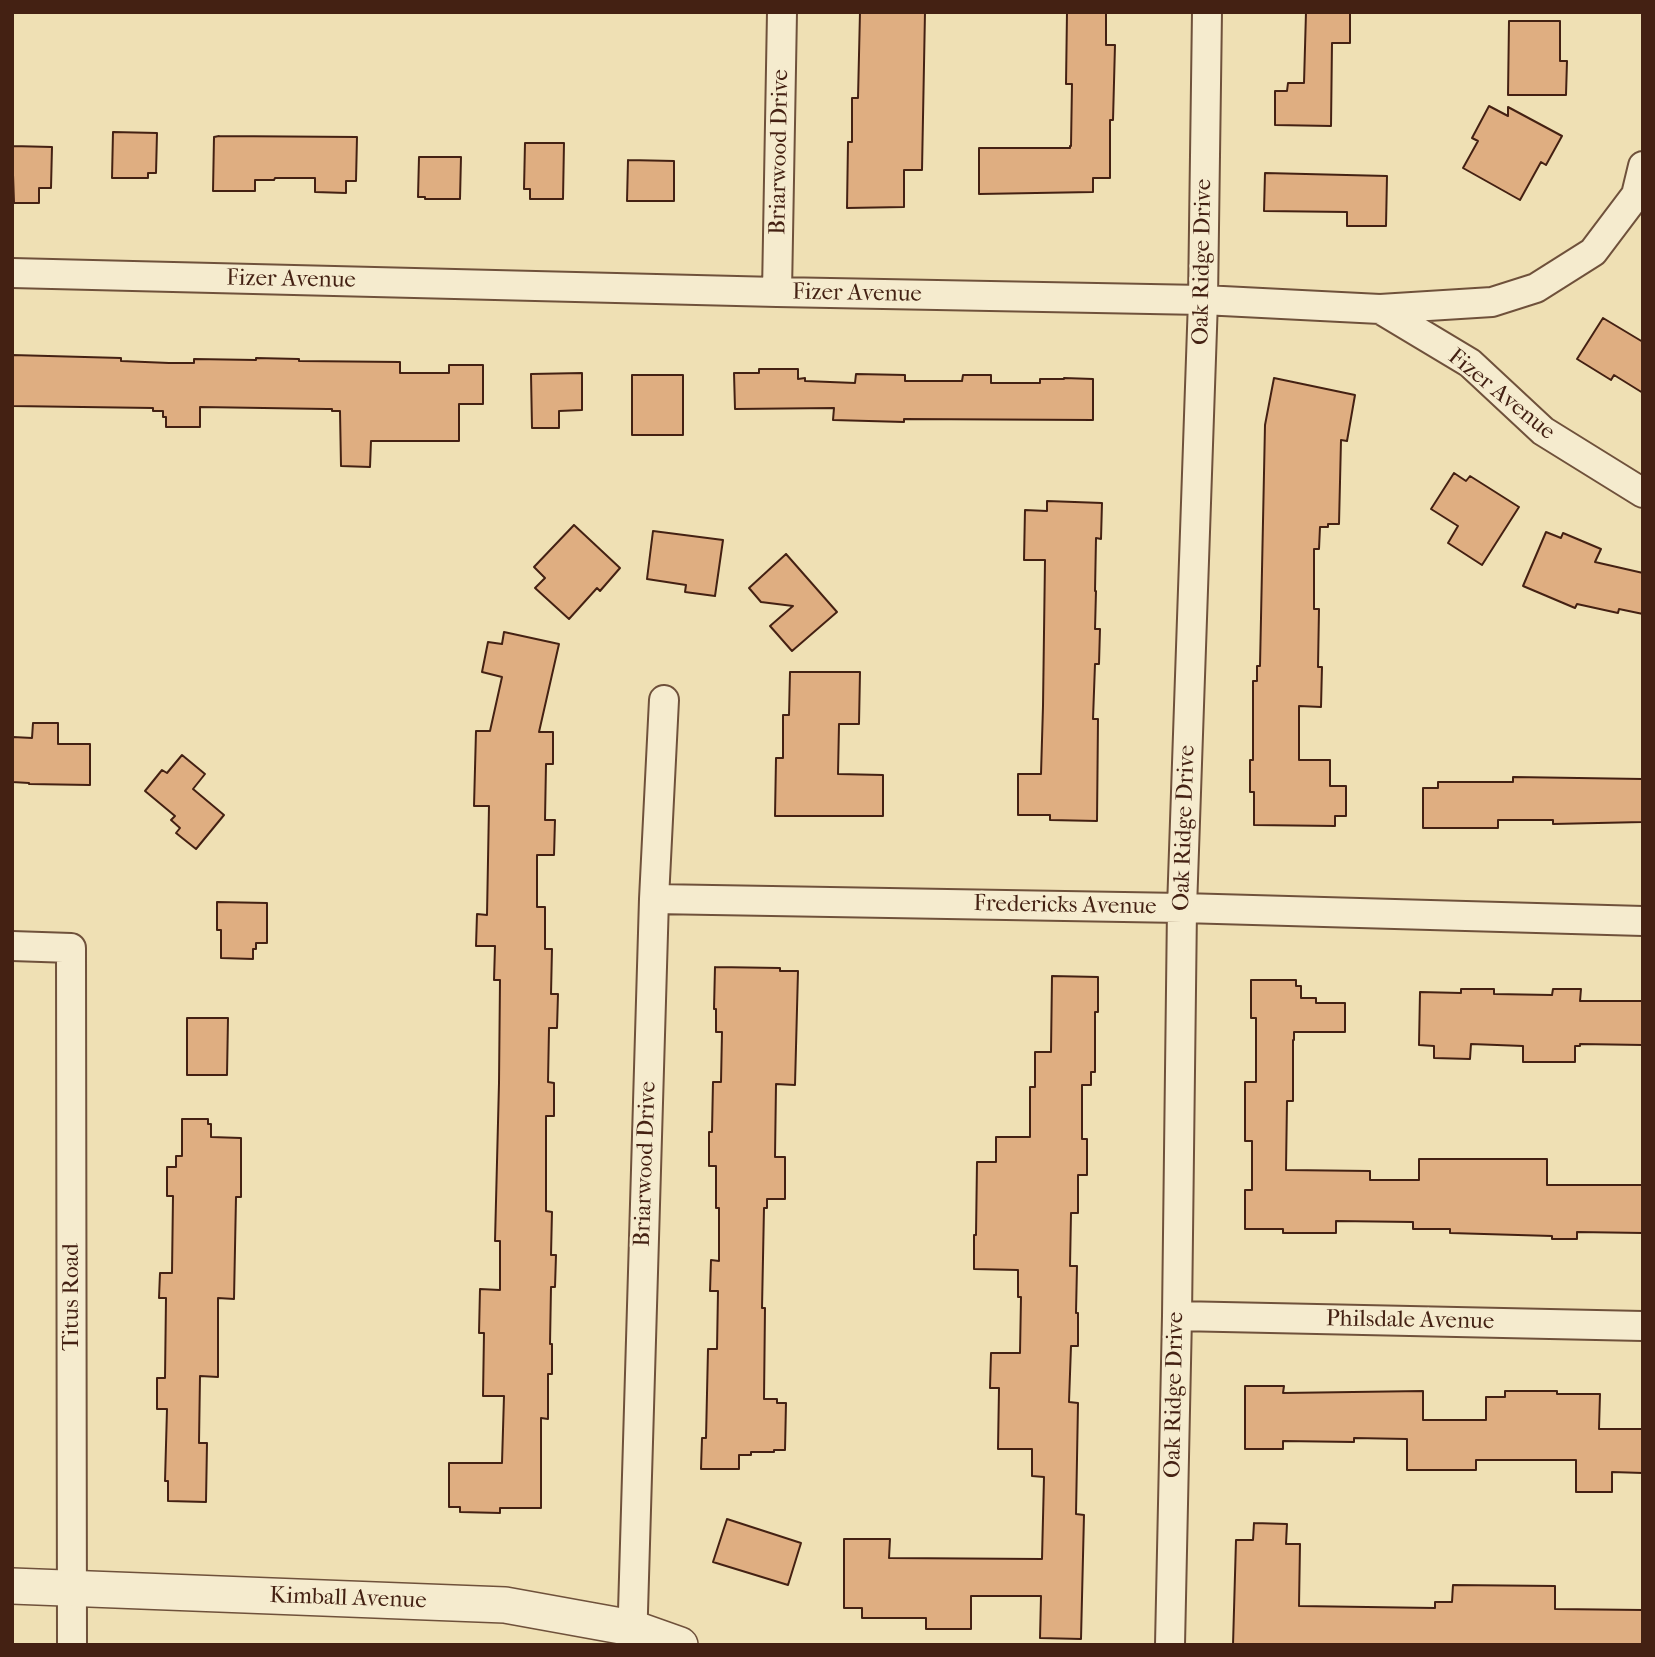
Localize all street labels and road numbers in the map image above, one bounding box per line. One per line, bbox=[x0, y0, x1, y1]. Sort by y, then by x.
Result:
street label: Briarwood Drive bbox=[765, 69, 795, 235]
street label: Oak Ridge Drive bbox=[1188, 179, 1218, 345]
street label: Fizer Avenue bbox=[226, 265, 356, 295]
street label: Fizer Avenue bbox=[792, 279, 922, 309]
street label: Fizer Avenue bbox=[1442, 343, 1560, 447]
street label: Oak Ridge Drive bbox=[1168, 744, 1202, 912]
street label: Fredericks Avenue bbox=[973, 891, 1157, 921]
street label: Briarwood Drive bbox=[629, 1081, 663, 1247]
street label: Titus Road bbox=[58, 1243, 86, 1351]
street label: Philsdale Avenue bbox=[1326, 1306, 1494, 1336]
street label: Oak Ridge Drive bbox=[1160, 1312, 1190, 1478]
street label: Kimball Avenue bbox=[269, 1582, 427, 1616]

